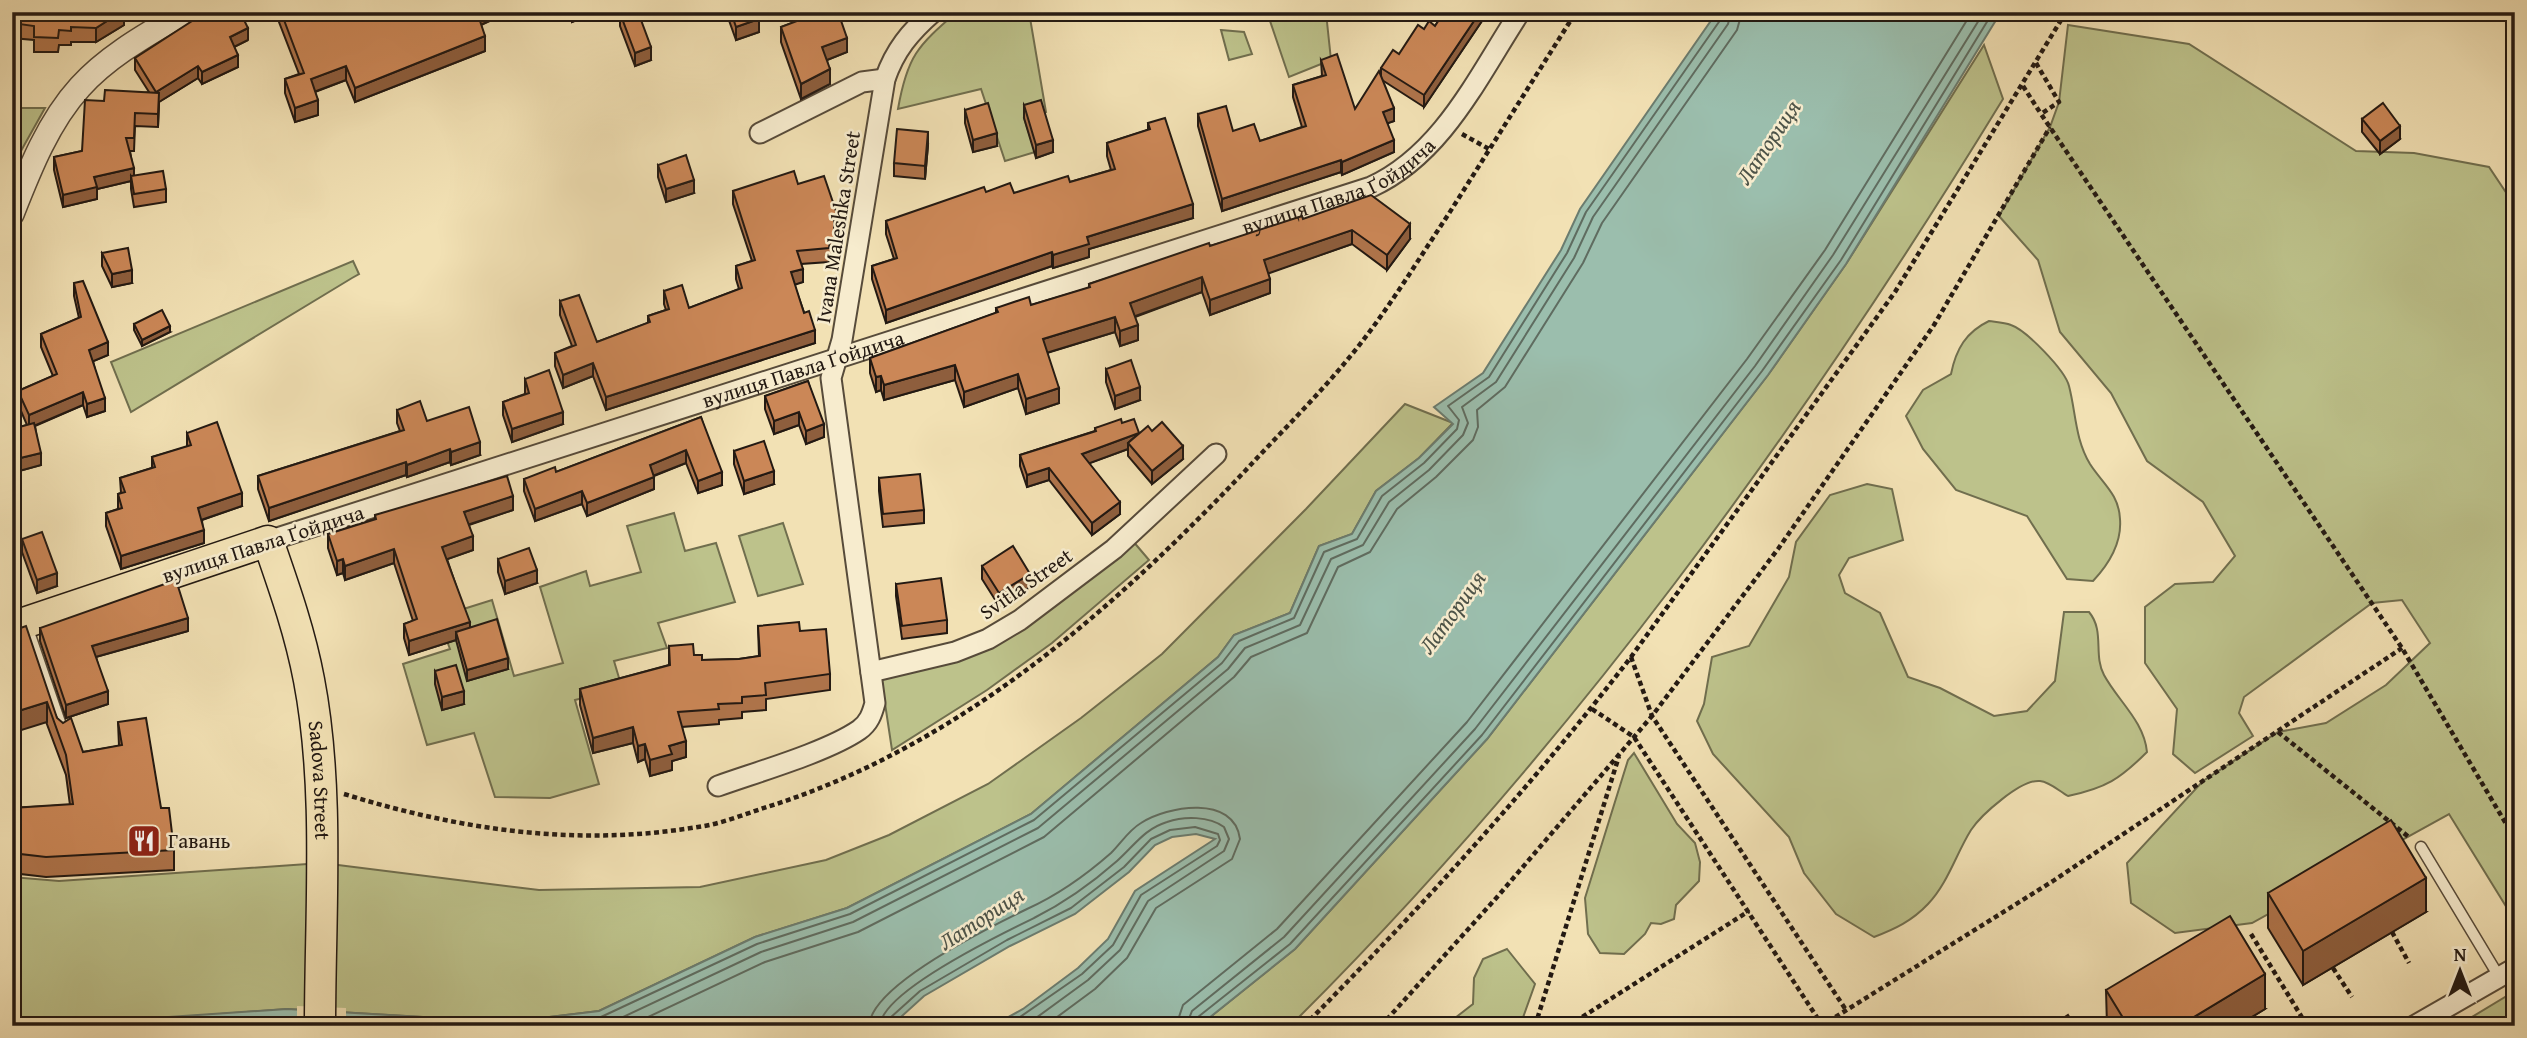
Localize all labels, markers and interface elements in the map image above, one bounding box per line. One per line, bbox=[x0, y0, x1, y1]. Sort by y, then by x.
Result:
water label: Латориця bbox=[1727, 93, 1808, 191]
street label: Ivana Maleshka Street bbox=[807, 128, 868, 325]
street label: вулиця Павла Ґойдича bbox=[1238, 131, 1442, 242]
street label: вулиця Павла Ґойдича bbox=[698, 322, 908, 416]
street label: вулиця Павла Ґойдича bbox=[158, 496, 368, 591]
street label: Svitla Street bbox=[973, 540, 1079, 627]
water label: Латориця bbox=[1410, 563, 1493, 660]
street label: Sadova Street bbox=[301, 719, 338, 841]
restaurant icon: Гавань bbox=[125, 822, 163, 860]
place label: Гавань bbox=[168, 825, 231, 856]
water label: Латориця bbox=[931, 878, 1030, 958]
north arrow bbox=[2426, 936, 2496, 1006]
text: N bbox=[2454, 940, 2467, 968]

